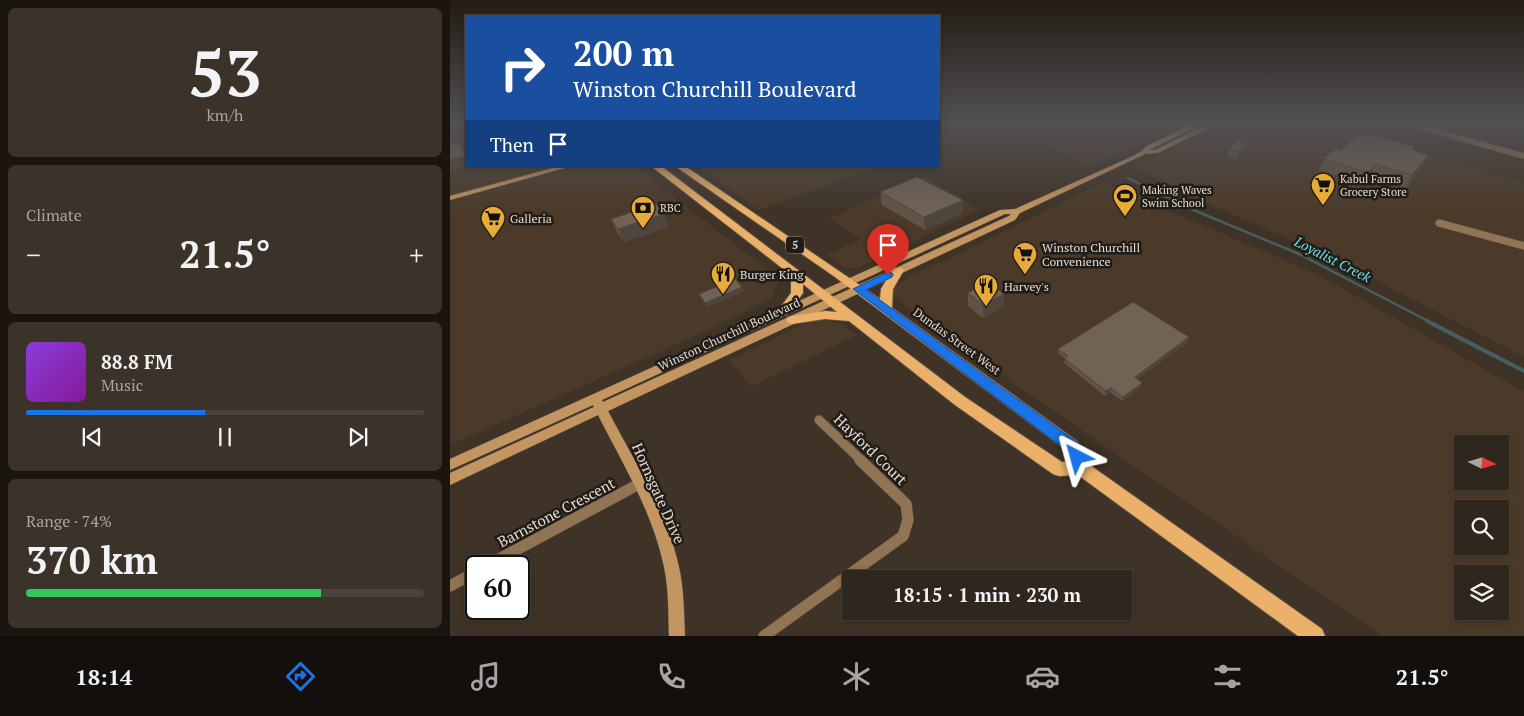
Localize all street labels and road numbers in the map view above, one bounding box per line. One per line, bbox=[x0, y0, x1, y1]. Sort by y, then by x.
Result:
road number: 5 bbox=[786, 236, 804, 254]
street label: Winston Churchill Boulevard bbox=[656, 294, 803, 373]
street label: Dundas Street West bbox=[910, 304, 1004, 378]
street label: Hayford Court bbox=[830, 409, 912, 489]
street label: Hornsgate Drive bbox=[628, 439, 690, 547]
street label: Barnstone Crescent bbox=[494, 472, 619, 551]

